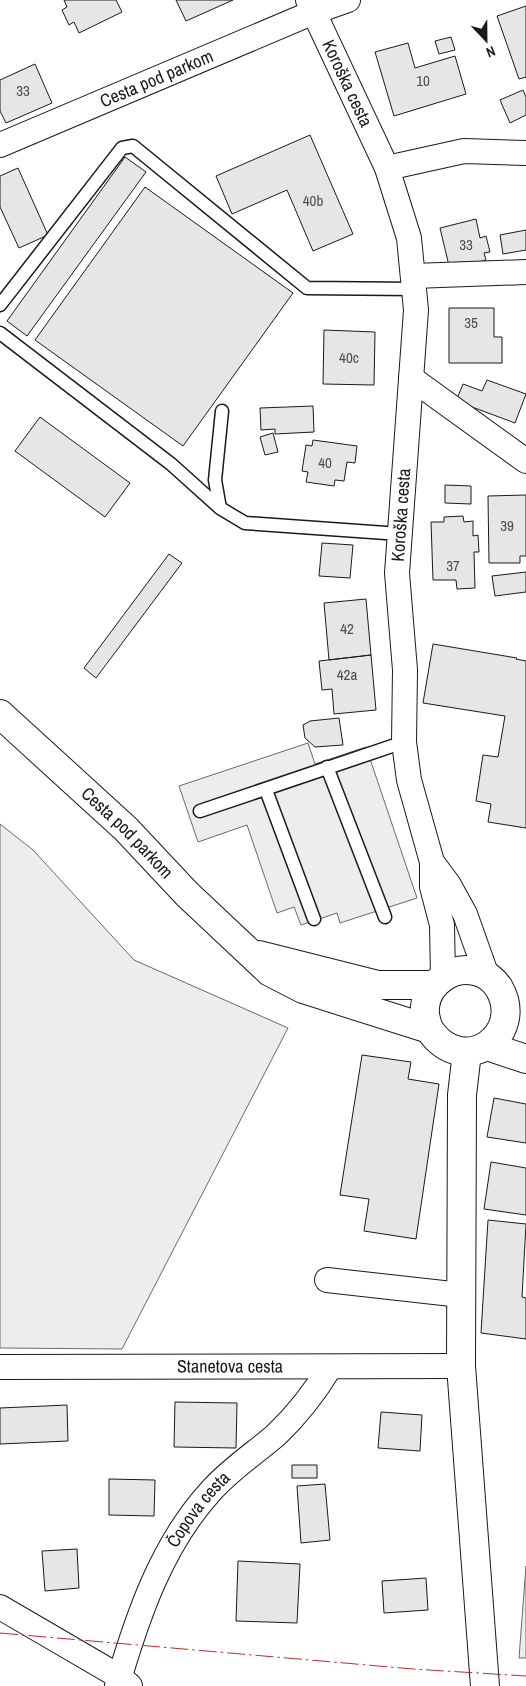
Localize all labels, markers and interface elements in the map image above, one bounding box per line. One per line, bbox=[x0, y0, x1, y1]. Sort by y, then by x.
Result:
north arrow bbox=[461, 15, 511, 65]
street label: Koroška cesta bbox=[316, 35, 379, 131]
text: N bbox=[484, 42, 498, 62]
street label: Cesta pod parkom bbox=[96, 43, 217, 113]
house number: 10 bbox=[416, 70, 430, 91]
house number: 33 bbox=[16, 80, 30, 101]
house number: 40b bbox=[303, 190, 323, 211]
house number: 33 bbox=[459, 234, 473, 255]
house number: 35 bbox=[464, 312, 478, 333]
house number: 40c bbox=[339, 347, 359, 368]
house number: 40 bbox=[318, 452, 332, 473]
street label: Koroška cesta bbox=[385, 467, 416, 562]
house number: 39 bbox=[500, 515, 514, 536]
house number: 37 bbox=[446, 555, 460, 576]
house number: 42 bbox=[340, 618, 354, 639]
house number: 42a bbox=[337, 664, 357, 685]
street label: Cesta pod parkom bbox=[76, 781, 179, 884]
street label: Stanetova cesta bbox=[177, 1353, 283, 1379]
street label: Čopova cesta bbox=[160, 1465, 235, 1552]

